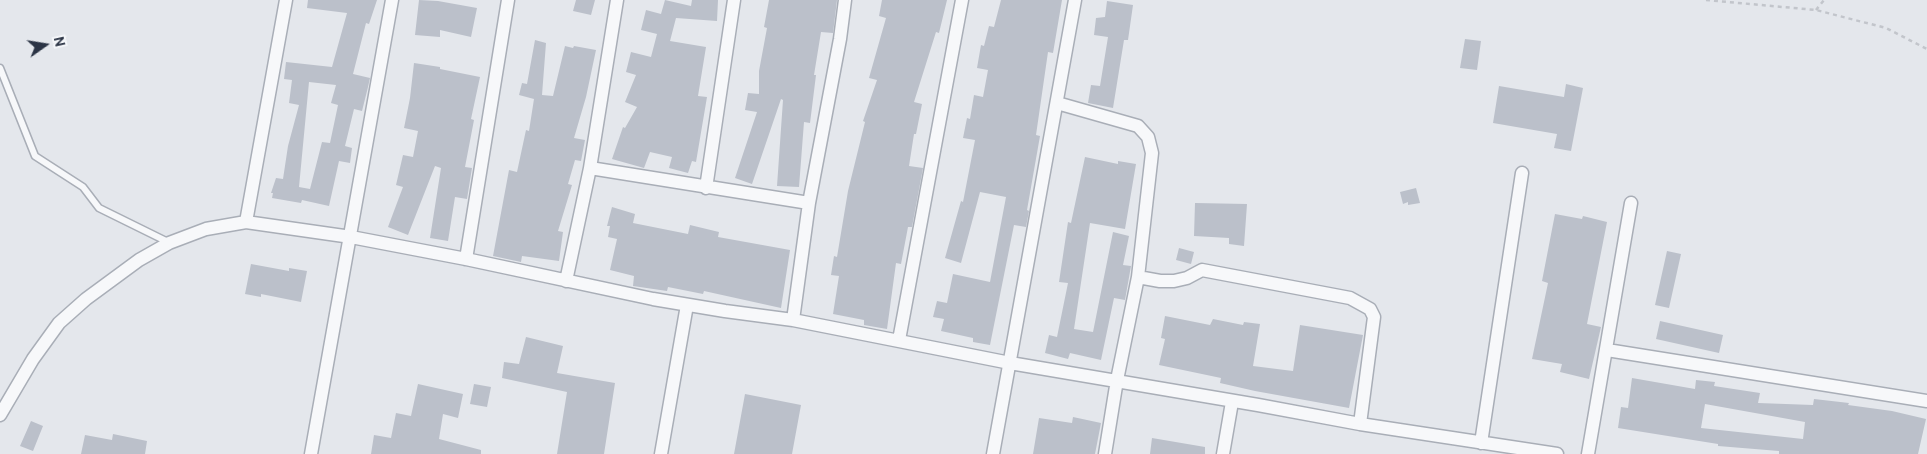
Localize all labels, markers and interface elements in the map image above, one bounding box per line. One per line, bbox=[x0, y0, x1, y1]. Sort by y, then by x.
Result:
north arrow bbox=[20, 20, 70, 70]
text: N bbox=[50, 35, 69, 48]

